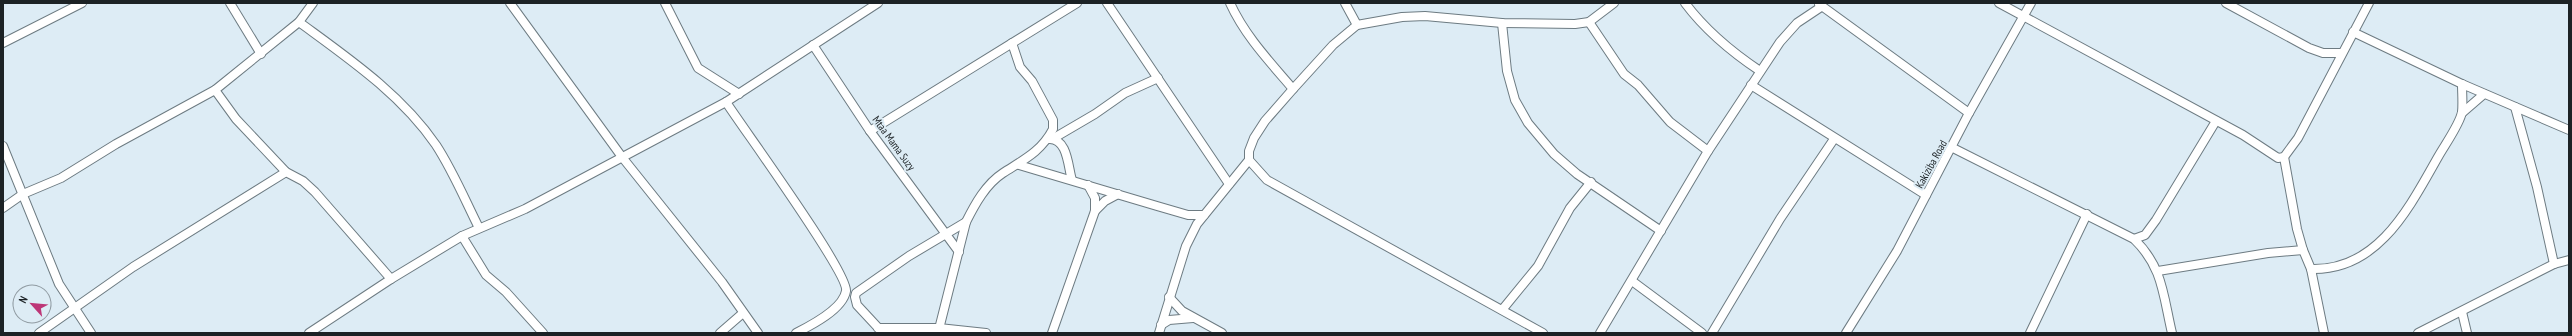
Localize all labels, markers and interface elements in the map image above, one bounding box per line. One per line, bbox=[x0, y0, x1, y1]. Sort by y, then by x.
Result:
street label: Mtaa Mama Suzy bbox=[870, 113, 919, 174]
street label: Kakiziba Road bbox=[1912, 137, 1950, 191]
north arrow bbox=[12, 284, 52, 324]
text: N bbox=[16, 294, 31, 305]

